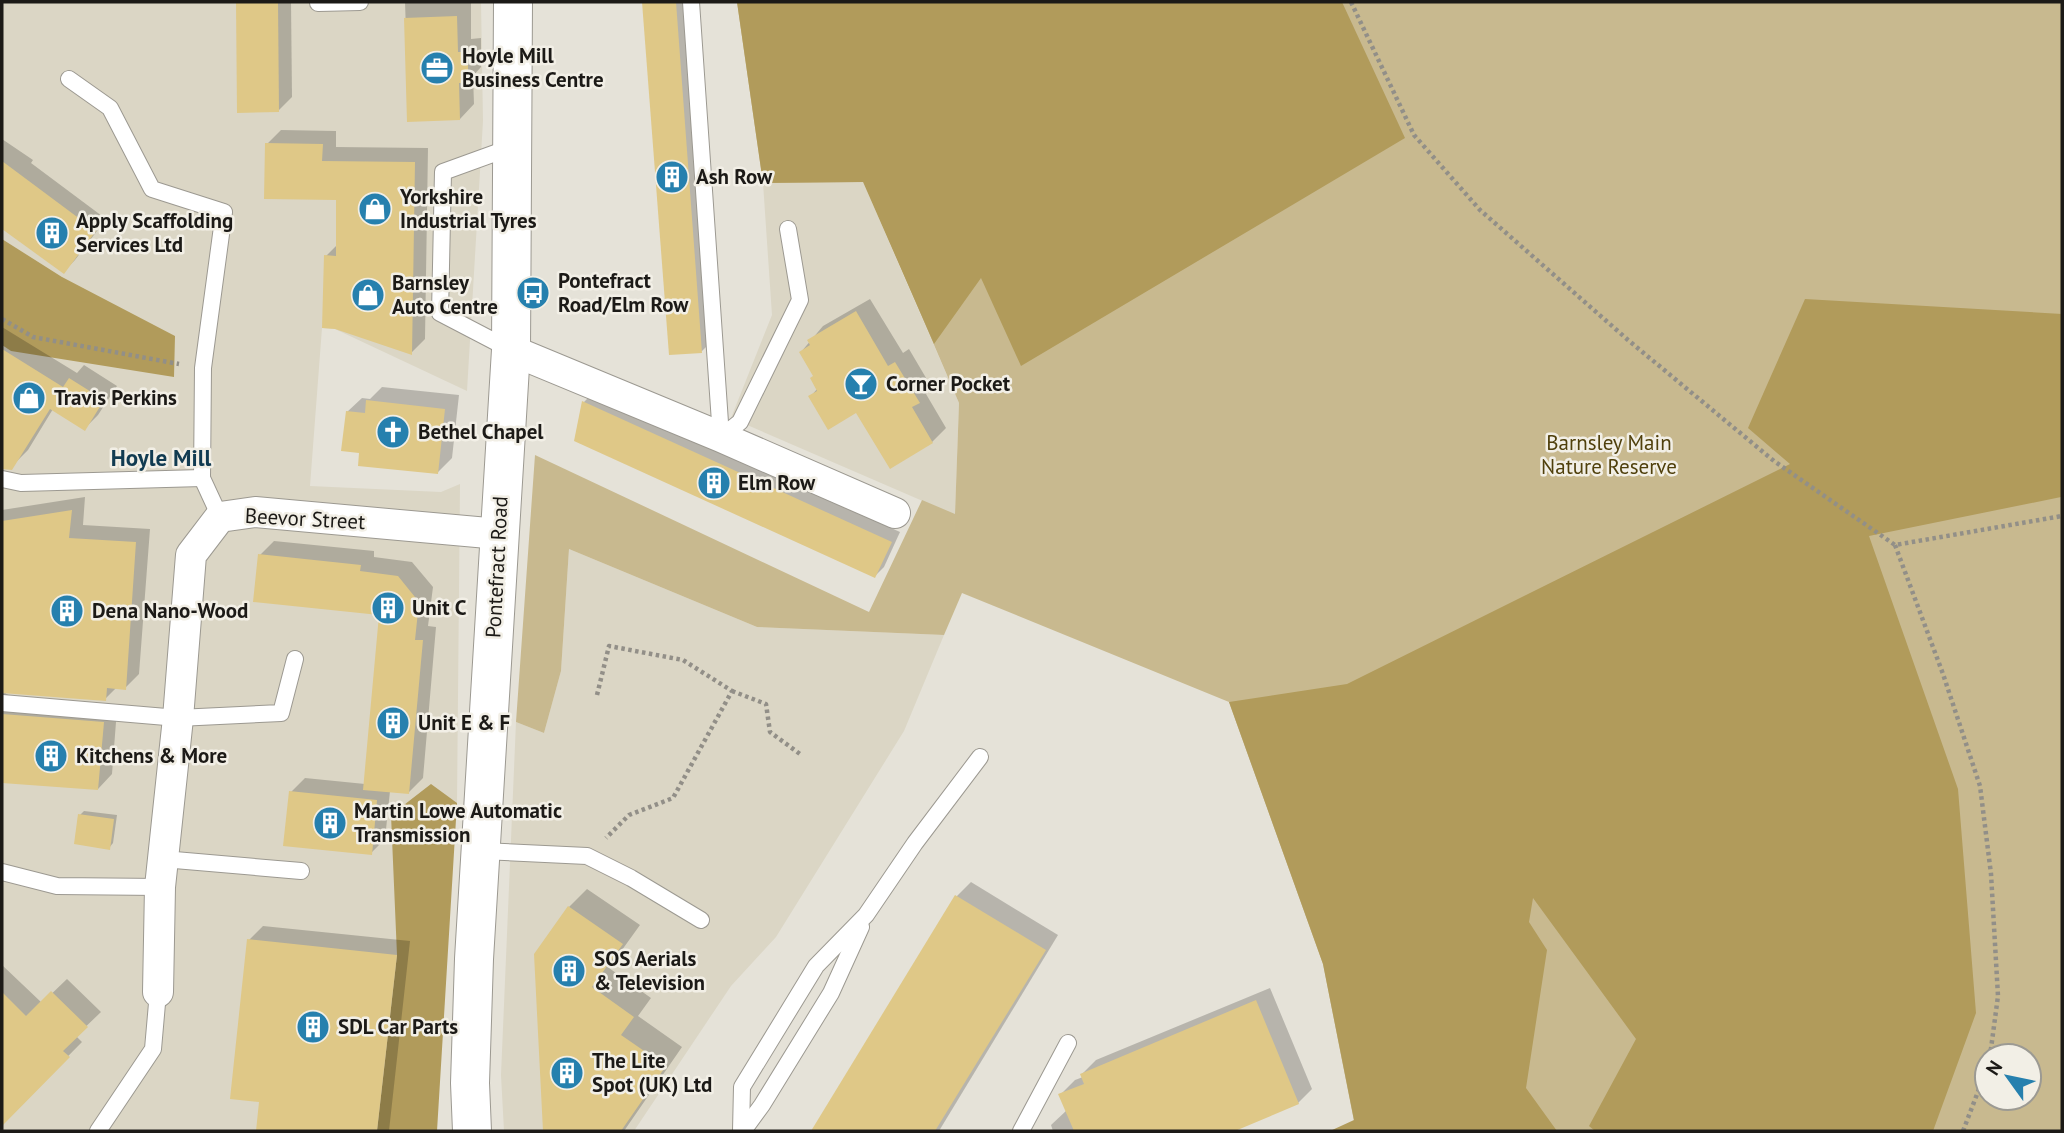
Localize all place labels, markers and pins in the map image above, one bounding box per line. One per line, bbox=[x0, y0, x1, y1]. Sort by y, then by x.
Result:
place label: Hoyle Mill Business Centre bbox=[462, 42, 604, 93]
office icon: Hoyle Mill Business Centre bbox=[418, 49, 456, 87]
building icon: Ash Row bbox=[653, 158, 691, 196]
place label: Ash Row bbox=[696, 163, 773, 190]
place label: Yorkshire Industrial Tyres bbox=[399, 183, 537, 234]
shop icon: Yorkshire Industrial Tyres bbox=[356, 190, 394, 228]
place label: Apply Scaffolding Services Ltd bbox=[76, 207, 233, 258]
building icon: Apply Scaffolding Services Ltd bbox=[33, 214, 71, 252]
place label: Pontefract Road/Elm Row bbox=[558, 267, 689, 318]
place label: Barnsley Auto Centre bbox=[392, 269, 498, 320]
bus stop icon: Pontefract Road/Elm Row bbox=[514, 274, 552, 312]
shop icon: Barnsley Auto Centre bbox=[349, 276, 387, 314]
bar icon: Corner Pocket bbox=[842, 365, 880, 403]
place label: Corner Pocket bbox=[886, 370, 1011, 397]
shop icon: Travis Perkins bbox=[10, 379, 48, 417]
place label: Travis Perkins bbox=[54, 384, 177, 411]
church icon: Bethel Chapel bbox=[374, 413, 412, 451]
place label: Bethel Chapel bbox=[418, 418, 544, 445]
building icon: Elm Row bbox=[695, 464, 733, 502]
place label: Elm Row bbox=[738, 469, 816, 496]
building icon: Unit C bbox=[369, 589, 407, 627]
building icon: Dena Nano-Wood bbox=[48, 592, 86, 630]
place label: Unit C bbox=[412, 594, 467, 621]
place label: Dena Nano-Wood bbox=[92, 597, 248, 624]
building icon: Unit E & F bbox=[374, 704, 412, 742]
place label: Unit E & F bbox=[418, 709, 510, 736]
building icon: Kitchens & More bbox=[32, 737, 70, 775]
place label: Kitchens & More bbox=[76, 742, 227, 769]
place label: Martin Lowe Automatic Transmission bbox=[354, 797, 562, 848]
building icon: Martin Lowe Automatic Transmission bbox=[311, 804, 349, 842]
place label: SOS Aerials & Television bbox=[594, 945, 705, 996]
building icon: SOS Aerials & Television bbox=[550, 952, 588, 990]
building icon: SDL Car Parts bbox=[294, 1008, 332, 1046]
place label: SDL Car Parts bbox=[338, 1013, 458, 1040]
place label: The Lite Spot (UK) Ltd bbox=[592, 1047, 712, 1098]
building icon: The Lite Spot (UK) Ltd bbox=[548, 1054, 586, 1092]

